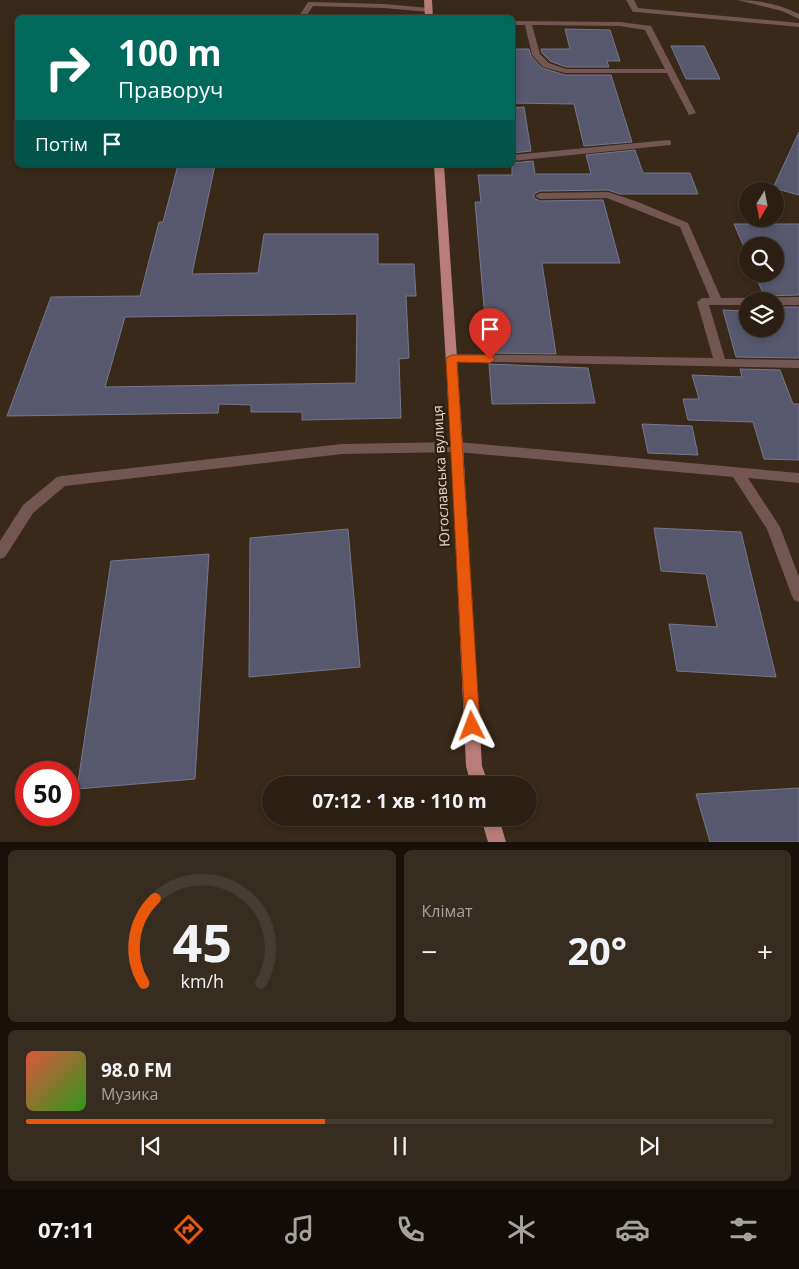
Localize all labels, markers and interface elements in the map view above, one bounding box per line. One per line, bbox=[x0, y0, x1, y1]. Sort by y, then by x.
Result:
text: 100 m bbox=[118, 29, 222, 76]
icon: right bbox=[35, 35, 100, 100]
text: Праворуч bbox=[118, 74, 223, 104]
icon: arrive bbox=[98, 130, 126, 158]
text: Потім bbox=[35, 131, 88, 157]
north arrow bbox=[739, 182, 784, 228]
map controls bbox=[739, 182, 784, 337]
button: search bbox=[739, 237, 784, 282]
button: layers bbox=[739, 292, 784, 337]
pin bbox=[469, 308, 511, 359]
icon: arrive bbox=[476, 315, 504, 343]
street label: Югославська вулиця bbox=[427, 405, 454, 547]
position arrow bbox=[445, 699, 497, 751]
speed limit sign: 50 bbox=[15, 761, 80, 826]
text: 07:12 · 1 хв · 110 m bbox=[312, 788, 487, 814]
text: Клімат bbox=[422, 900, 473, 922]
text: 45 bbox=[172, 906, 231, 977]
text: 20° bbox=[567, 924, 627, 976]
text: − bbox=[422, 932, 438, 970]
text: + bbox=[757, 932, 773, 970]
text: km/h bbox=[180, 969, 223, 993]
text: 98.0 FM bbox=[101, 1057, 172, 1083]
text: Музика bbox=[101, 1083, 158, 1105]
icon: previous bbox=[137, 1132, 165, 1160]
icon: pause bbox=[386, 1132, 414, 1160]
icon: next bbox=[635, 1132, 663, 1160]
icon: directions bbox=[171, 1212, 206, 1247]
icon: music bbox=[282, 1212, 317, 1247]
icon: phone bbox=[393, 1212, 428, 1247]
icon: climate bbox=[504, 1212, 539, 1247]
icon: car bbox=[615, 1212, 650, 1247]
icon: filters bbox=[726, 1212, 761, 1247]
text: 07:11 bbox=[38, 1214, 95, 1244]

